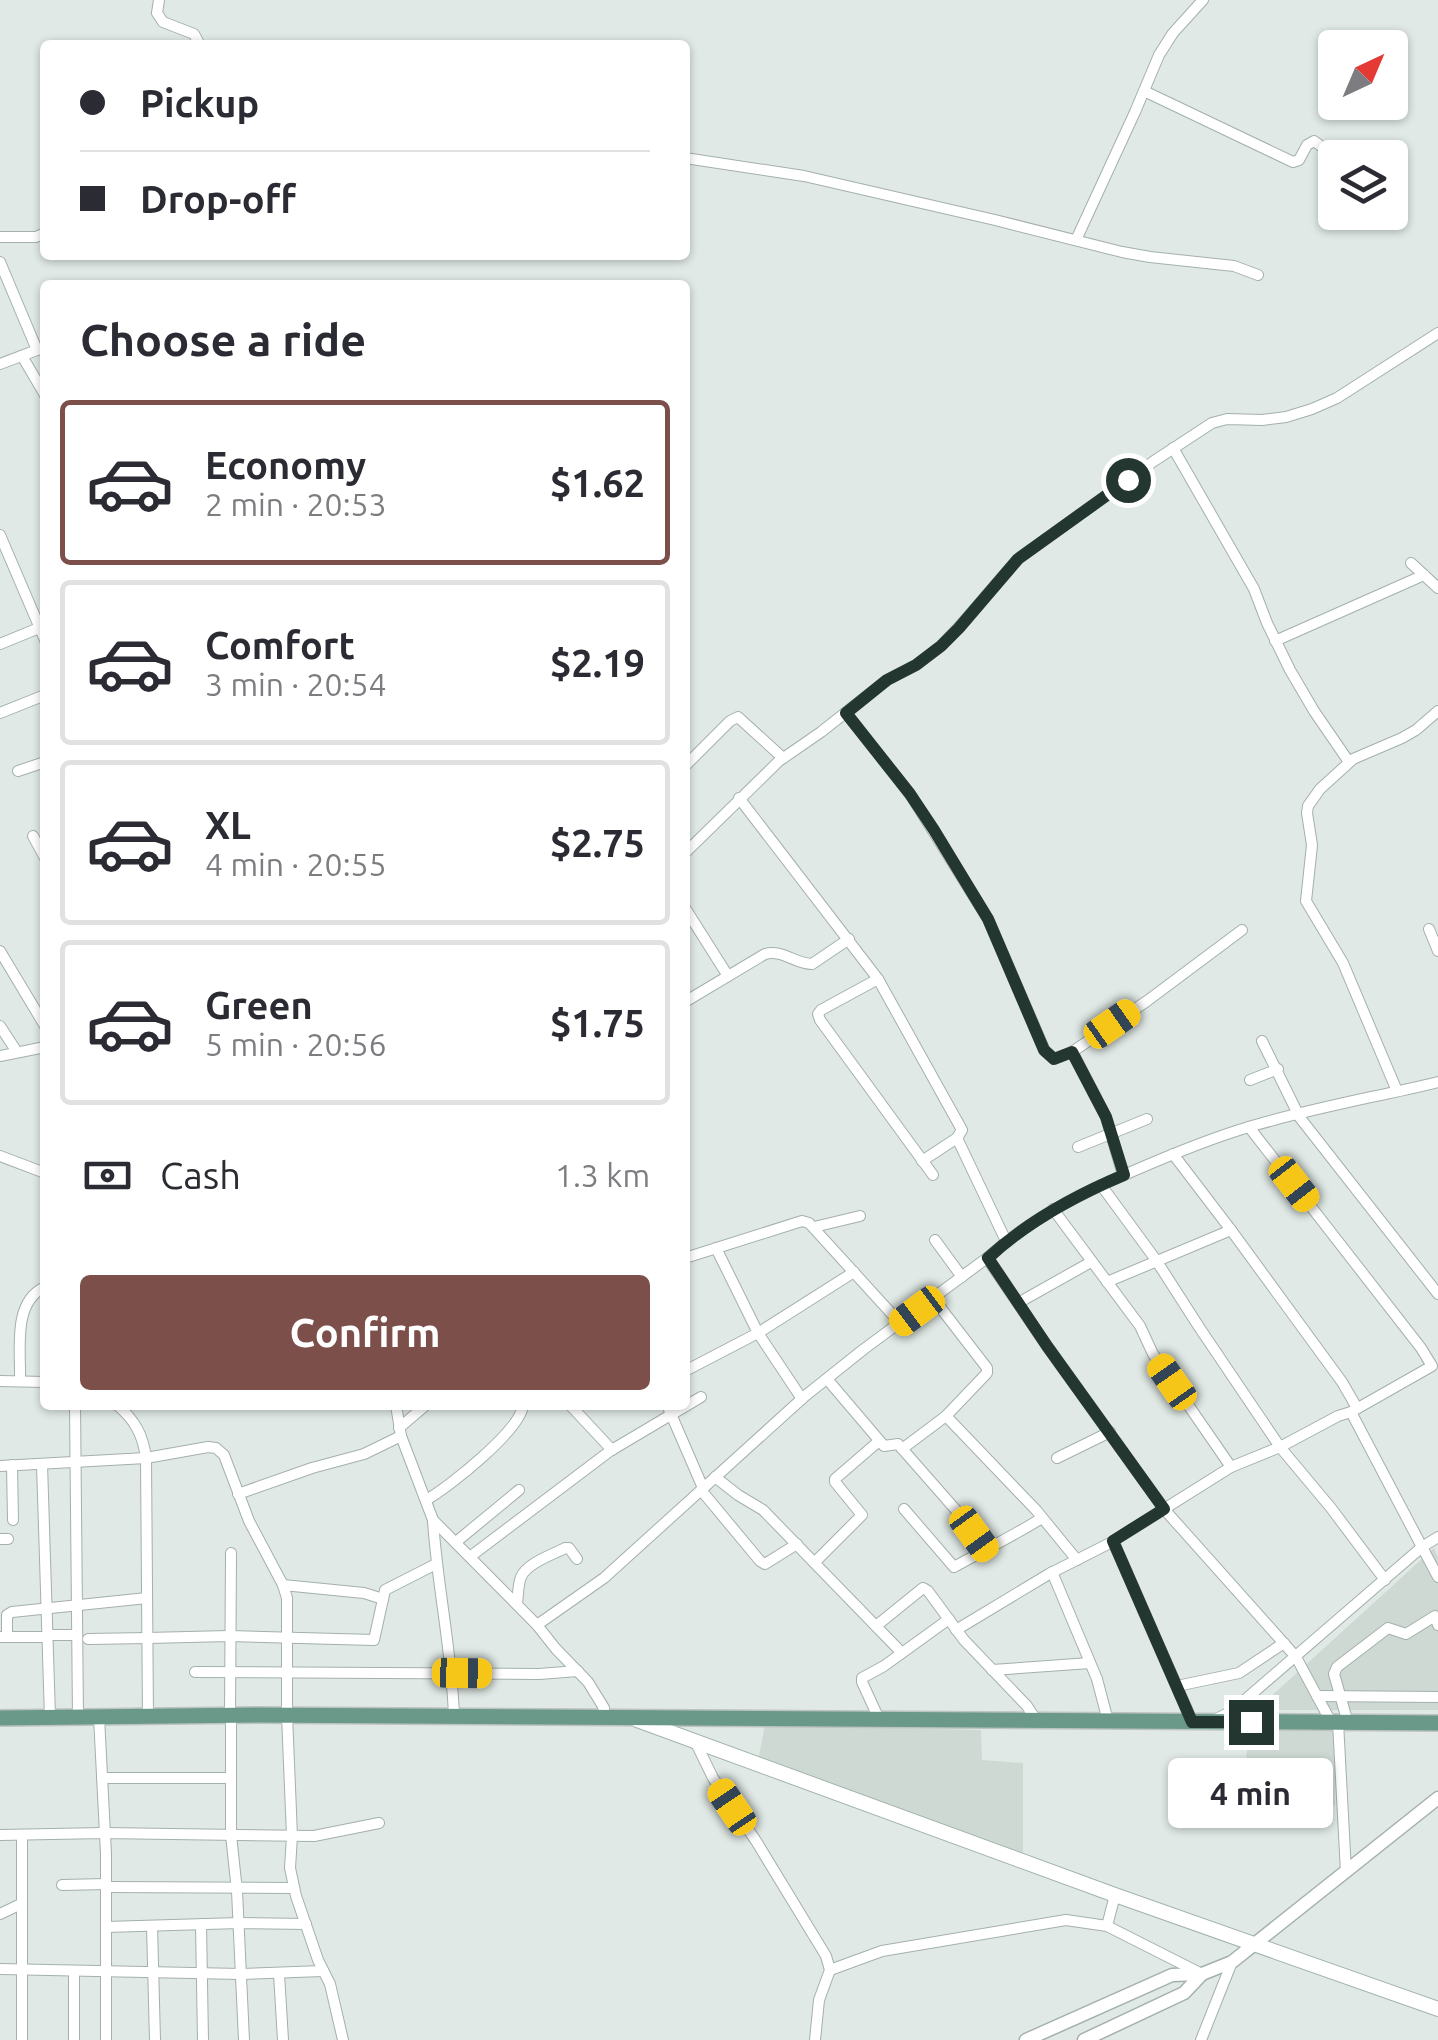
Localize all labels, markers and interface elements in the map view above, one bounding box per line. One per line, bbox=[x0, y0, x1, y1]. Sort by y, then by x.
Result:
north arrow bbox=[1318, 30, 1408, 120]
map controls bbox=[1318, 30, 1408, 230]
text: Pickup bbox=[140, 82, 259, 124]
button: layers bbox=[1318, 140, 1408, 230]
text: Drop-off bbox=[140, 178, 296, 220]
text: Choose a ride bbox=[80, 314, 366, 365]
icon: car bbox=[85, 438, 175, 528]
text: Economy bbox=[205, 444, 366, 486]
route start bbox=[1106, 458, 1151, 503]
text: $1.62 bbox=[550, 462, 645, 504]
text: 2 min · 20:53 bbox=[205, 486, 387, 522]
icon: car bbox=[85, 618, 175, 708]
text: Comfort bbox=[205, 624, 355, 666]
text: $2.19 bbox=[550, 642, 645, 684]
text: 3 min · 20:54 bbox=[205, 666, 387, 702]
icon: car bbox=[85, 798, 175, 888]
text: XL bbox=[205, 804, 251, 846]
text: $2.75 bbox=[550, 822, 645, 864]
text: 4 min · 20:55 bbox=[205, 846, 387, 882]
icon: car bbox=[85, 978, 175, 1068]
text: Green bbox=[205, 984, 313, 1026]
car bbox=[1079, 995, 1145, 1053]
text: $1.75 bbox=[550, 1002, 645, 1044]
text: 5 min · 20:56 bbox=[205, 1026, 387, 1062]
icon: cash bbox=[80, 1148, 135, 1203]
car bbox=[1264, 1151, 1324, 1217]
text: Cash bbox=[160, 1154, 241, 1196]
text: 1.3 km bbox=[555, 1157, 650, 1193]
button: Confirm bbox=[80, 1275, 650, 1390]
car bbox=[884, 1281, 950, 1341]
car bbox=[1143, 1349, 1201, 1415]
car bbox=[944, 1501, 1004, 1567]
car bbox=[432, 1657, 492, 1689]
route end bbox=[1229, 1700, 1274, 1745]
callout: 4 min bbox=[1168, 1757, 1334, 1827]
car bbox=[703, 1774, 761, 1840]
text: 4 min bbox=[1210, 1775, 1291, 1811]

